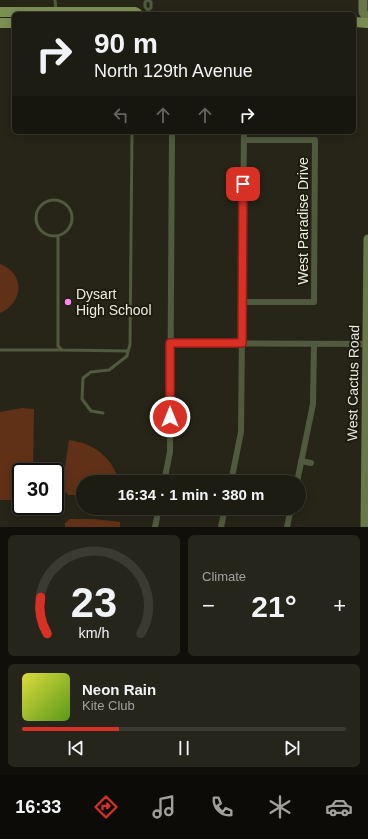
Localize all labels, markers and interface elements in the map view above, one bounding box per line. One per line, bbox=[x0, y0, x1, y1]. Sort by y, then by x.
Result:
icon: right bbox=[28, 28, 80, 80]
text: 90 m bbox=[94, 28, 158, 59]
text: North 129th Avenue bbox=[94, 61, 253, 81]
icon: left bbox=[110, 104, 132, 126]
icon: ahead bbox=[152, 104, 174, 126]
icon: ahead bbox=[194, 104, 216, 126]
icon: right bbox=[236, 104, 258, 126]
street label: West Paradise Drive bbox=[295, 157, 311, 285]
pin bbox=[226, 167, 260, 201]
icon: arrive bbox=[232, 173, 254, 195]
place label: Dysart High School bbox=[76, 286, 152, 318]
marker: Dysart High School bbox=[63, 297, 73, 307]
street label: West Cactus Road bbox=[344, 325, 362, 441]
position arrow bbox=[149, 396, 191, 438]
speed limit sign: 30 bbox=[12, 463, 64, 515]
text: 16:34 · 1 min · 380 m bbox=[118, 486, 264, 503]
text: Climate bbox=[202, 569, 246, 584]
text: 23 bbox=[71, 578, 117, 625]
text: 21° bbox=[251, 590, 297, 623]
text: − bbox=[202, 593, 215, 618]
text: + bbox=[333, 593, 346, 618]
text: km/h bbox=[79, 624, 110, 640]
text: Neon Rain bbox=[82, 681, 156, 698]
text: Kite Club bbox=[82, 698, 135, 713]
icon: previous bbox=[65, 737, 87, 759]
icon: pause bbox=[173, 737, 195, 759]
icon: next bbox=[281, 737, 303, 759]
icon: directions bbox=[92, 793, 120, 821]
icon: music bbox=[150, 793, 178, 821]
icon: phone bbox=[208, 793, 236, 821]
icon: climate bbox=[266, 793, 294, 821]
icon: car bbox=[325, 793, 353, 821]
text: 16:33 bbox=[15, 797, 61, 817]

